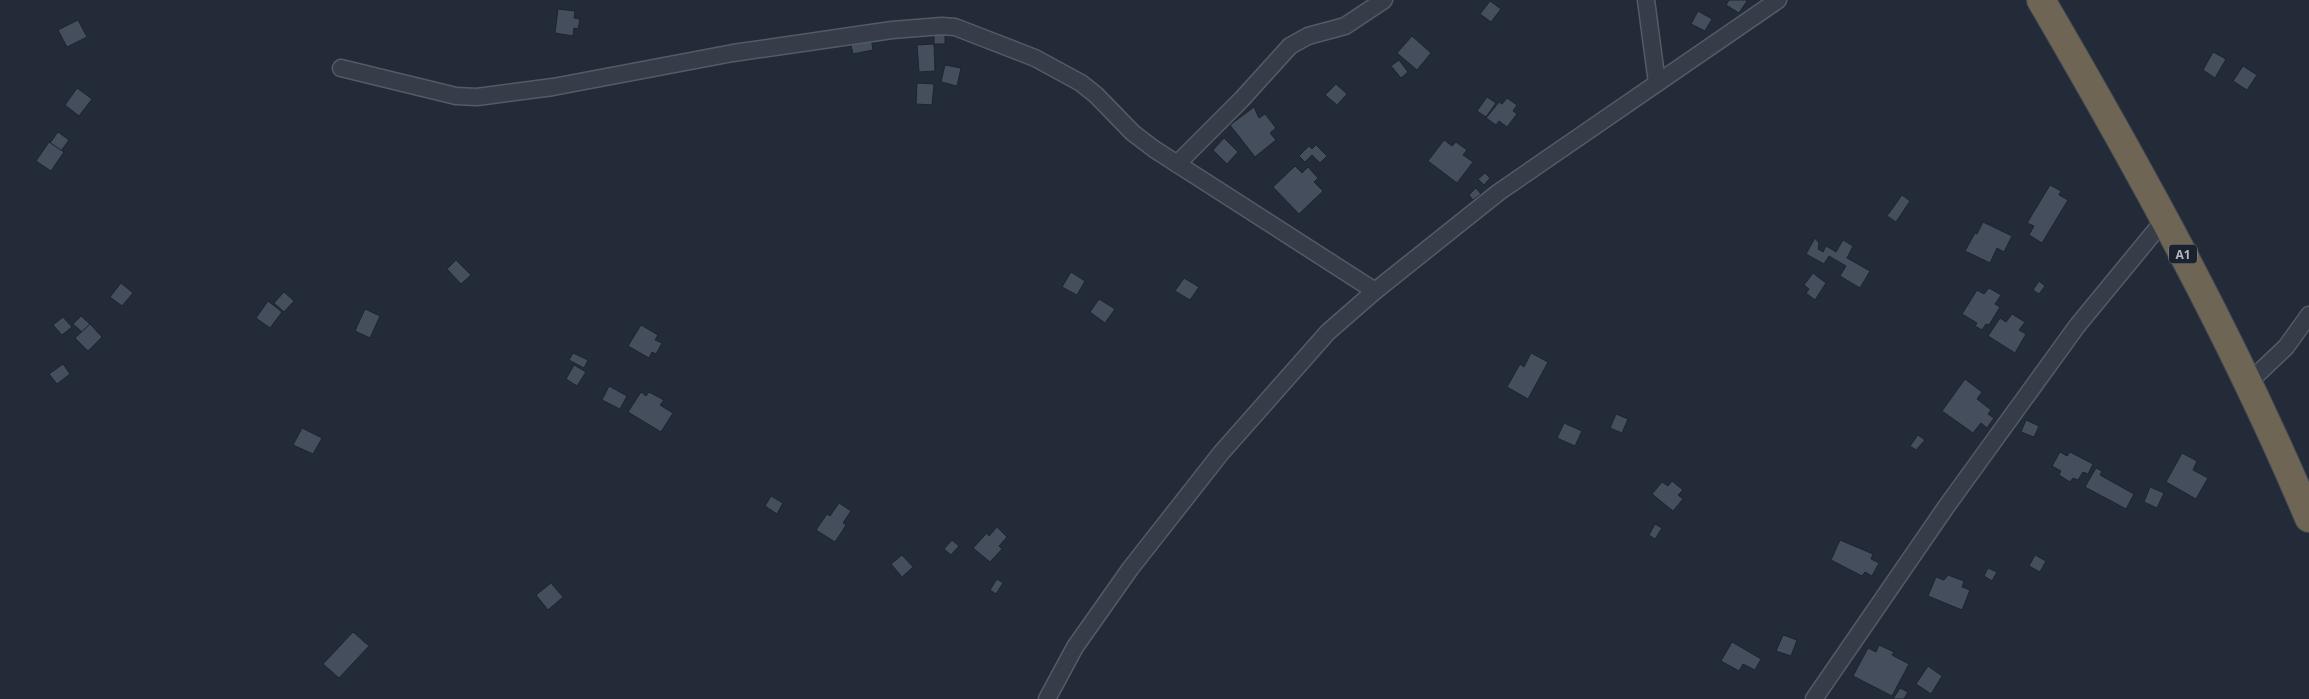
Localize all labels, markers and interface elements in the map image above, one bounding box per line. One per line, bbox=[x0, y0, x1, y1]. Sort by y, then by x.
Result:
road number: A1 bbox=[2169, 244, 2197, 264]

